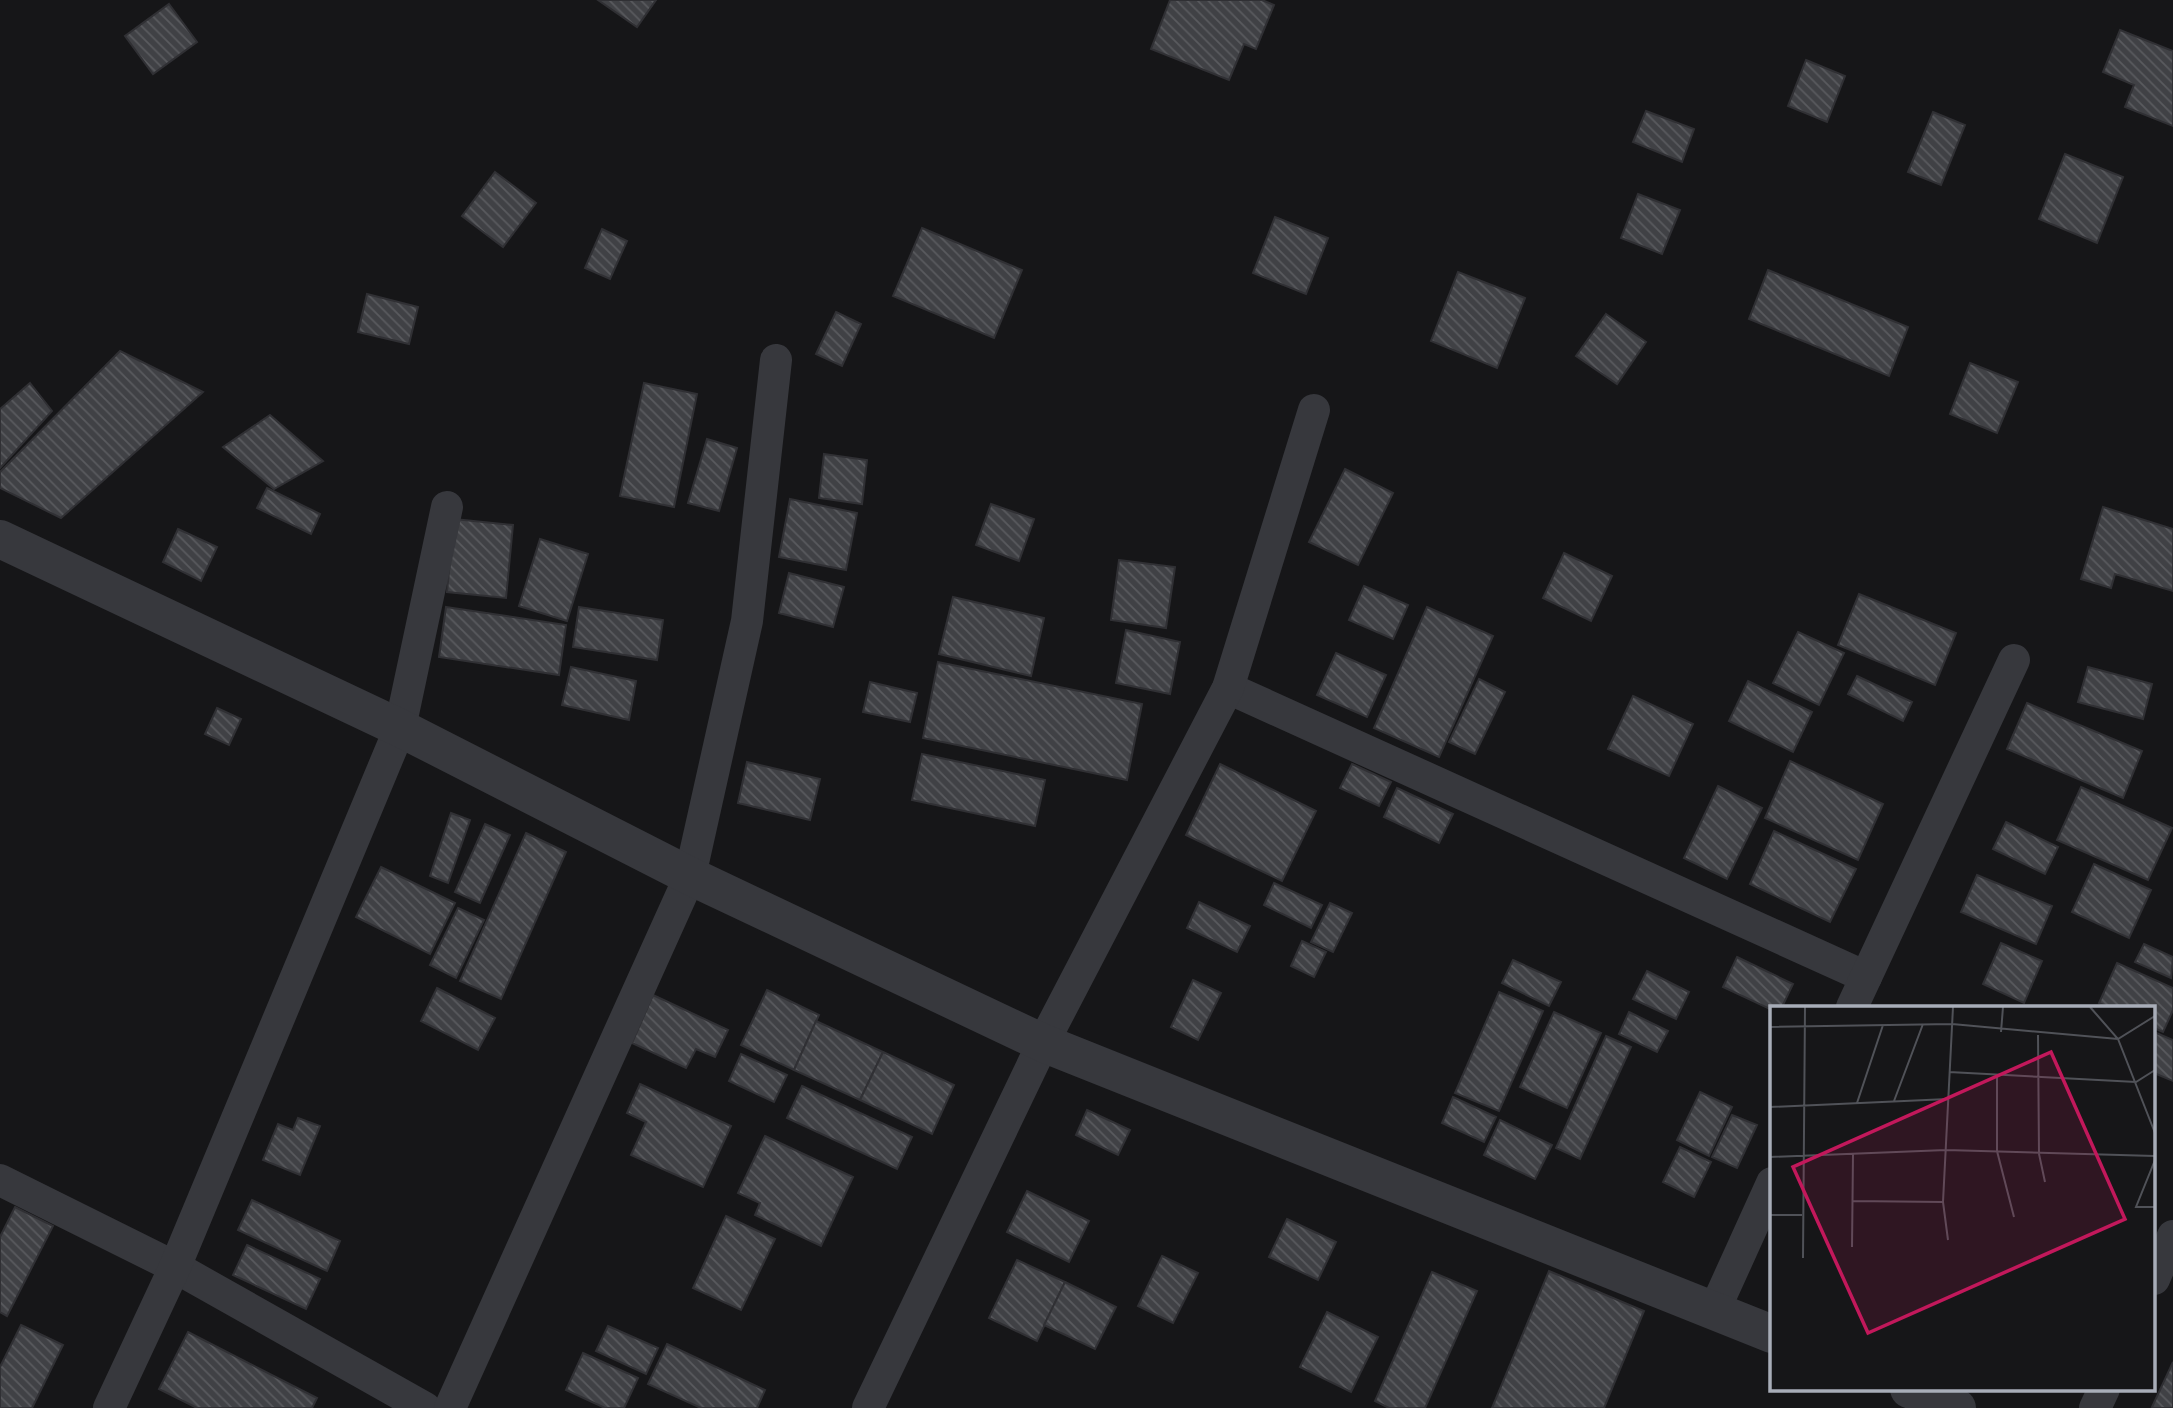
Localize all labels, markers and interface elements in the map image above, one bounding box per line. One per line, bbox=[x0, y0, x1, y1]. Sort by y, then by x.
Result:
inset map bbox=[1770, 1006, 2156, 1390]

